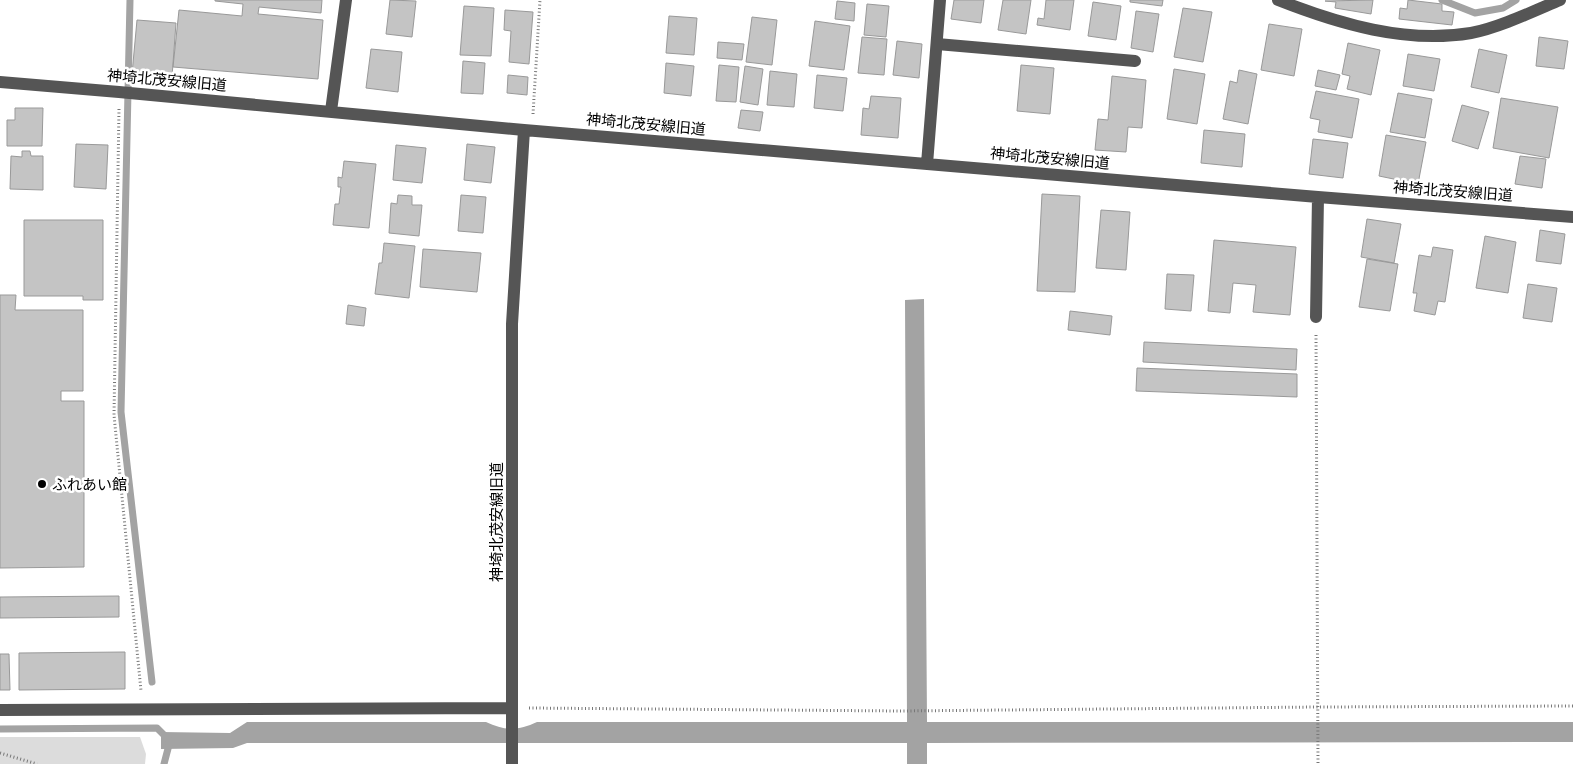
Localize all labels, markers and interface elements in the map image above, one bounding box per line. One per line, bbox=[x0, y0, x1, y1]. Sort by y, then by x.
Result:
street label: 神埼北茂安線旧道 bbox=[106, 66, 228, 94]
street label: 神埼北茂安線旧道 bbox=[585, 110, 707, 138]
street label: 神埼北茂安線旧道 bbox=[989, 144, 1111, 172]
street label: 神埼北茂安線旧道 bbox=[1393, 178, 1513, 204]
street label: 神埼北茂安線旧道 bbox=[488, 462, 505, 582]
place label: ふれあい館 bbox=[52, 476, 127, 493]
marker: ふれあい館 bbox=[36, 478, 48, 490]

